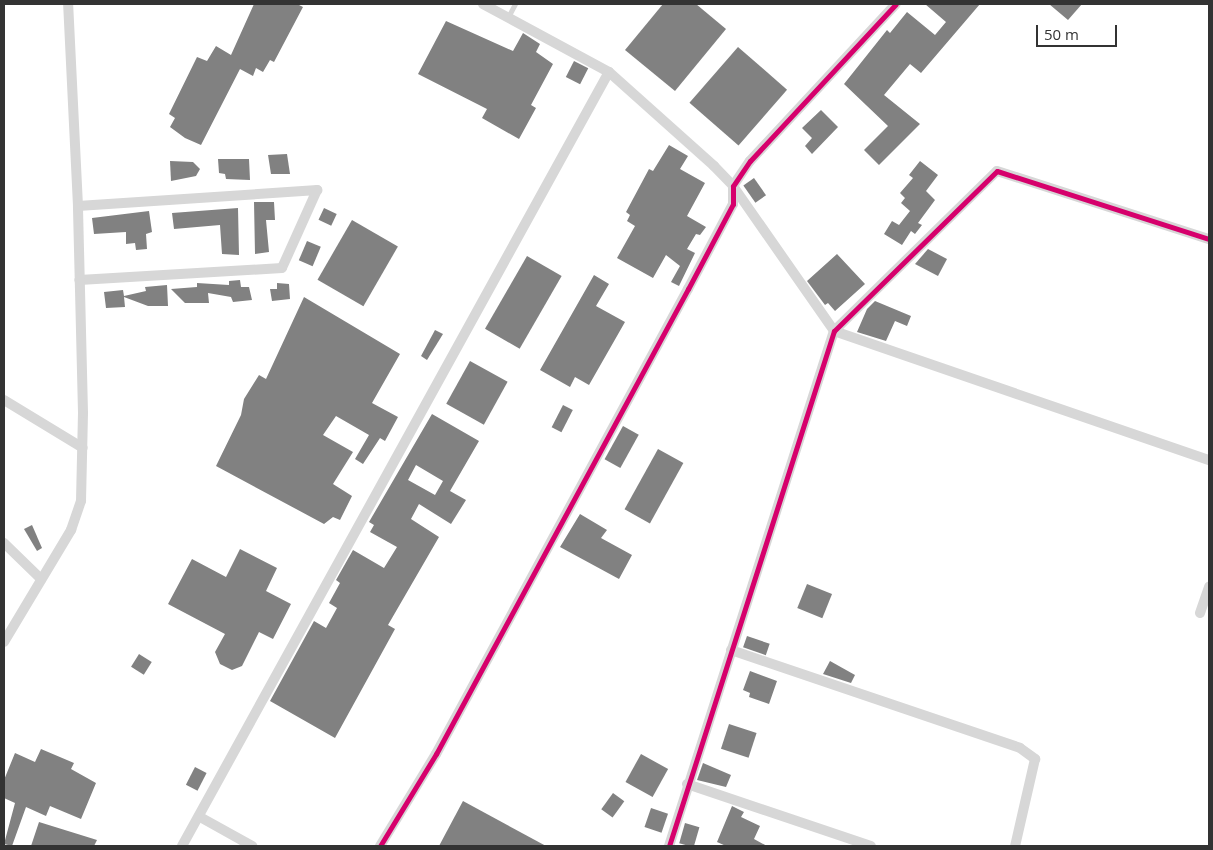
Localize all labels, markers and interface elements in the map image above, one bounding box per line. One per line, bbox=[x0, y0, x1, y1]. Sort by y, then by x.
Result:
scale bar bbox=[1038, 15, 1119, 47]
text: 50 m bbox=[1044, 24, 1079, 44]

